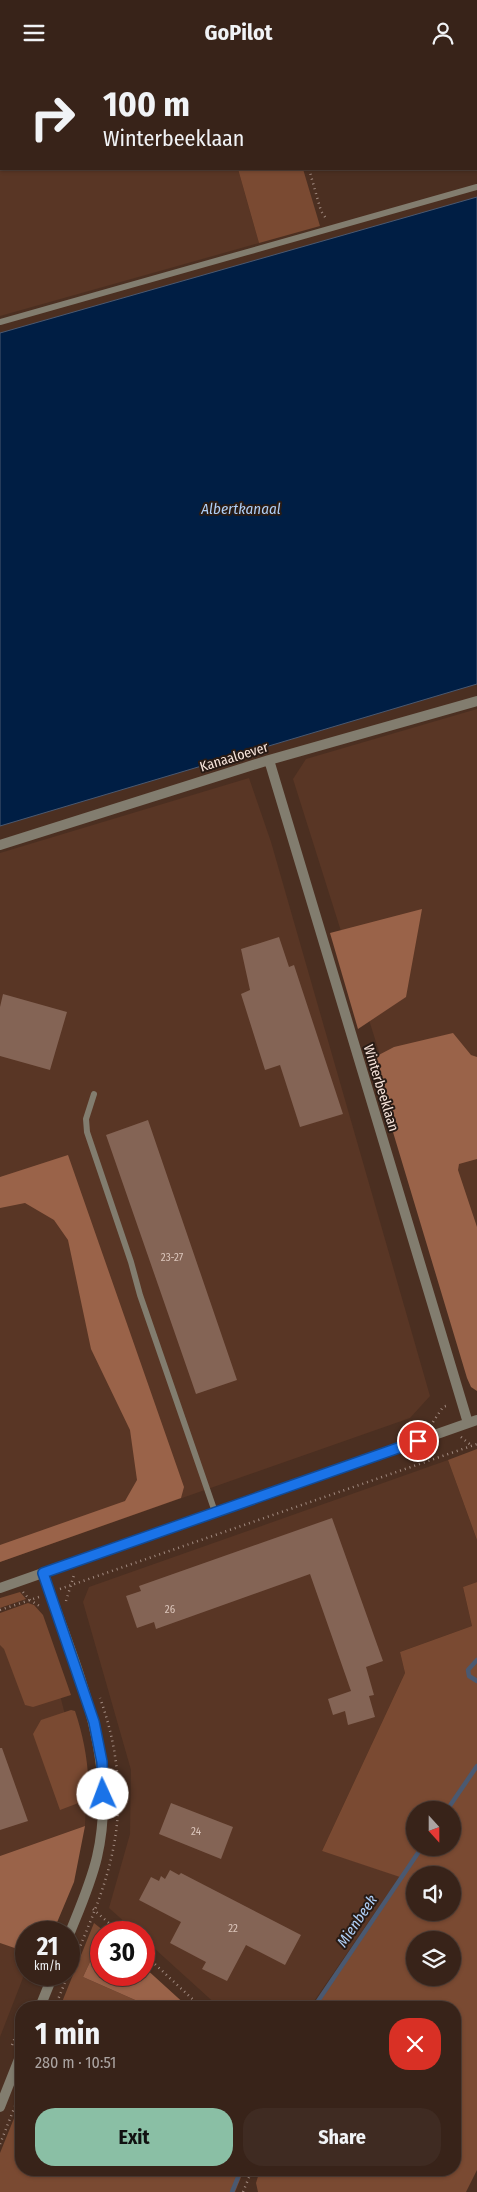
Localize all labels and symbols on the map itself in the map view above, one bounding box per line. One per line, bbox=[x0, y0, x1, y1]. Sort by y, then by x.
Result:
water label: Albertkanaal bbox=[200, 500, 281, 518]
street label: Kanaaloever bbox=[198, 738, 270, 775]
street label: Winterbeeklaan bbox=[360, 1042, 402, 1134]
house number: 23-27 bbox=[161, 1251, 184, 1264]
pin bbox=[397, 1420, 439, 1462]
house number: 26 bbox=[165, 1603, 176, 1616]
position arrow bbox=[76, 1767, 128, 1819]
north arrow bbox=[406, 1801, 461, 1856]
house number: 24 bbox=[191, 1825, 202, 1838]
water label: Mienbeek bbox=[333, 1891, 381, 1950]
speed limit sign: 30 bbox=[90, 1921, 155, 1986]
house number: 22 bbox=[228, 1922, 238, 1935]

